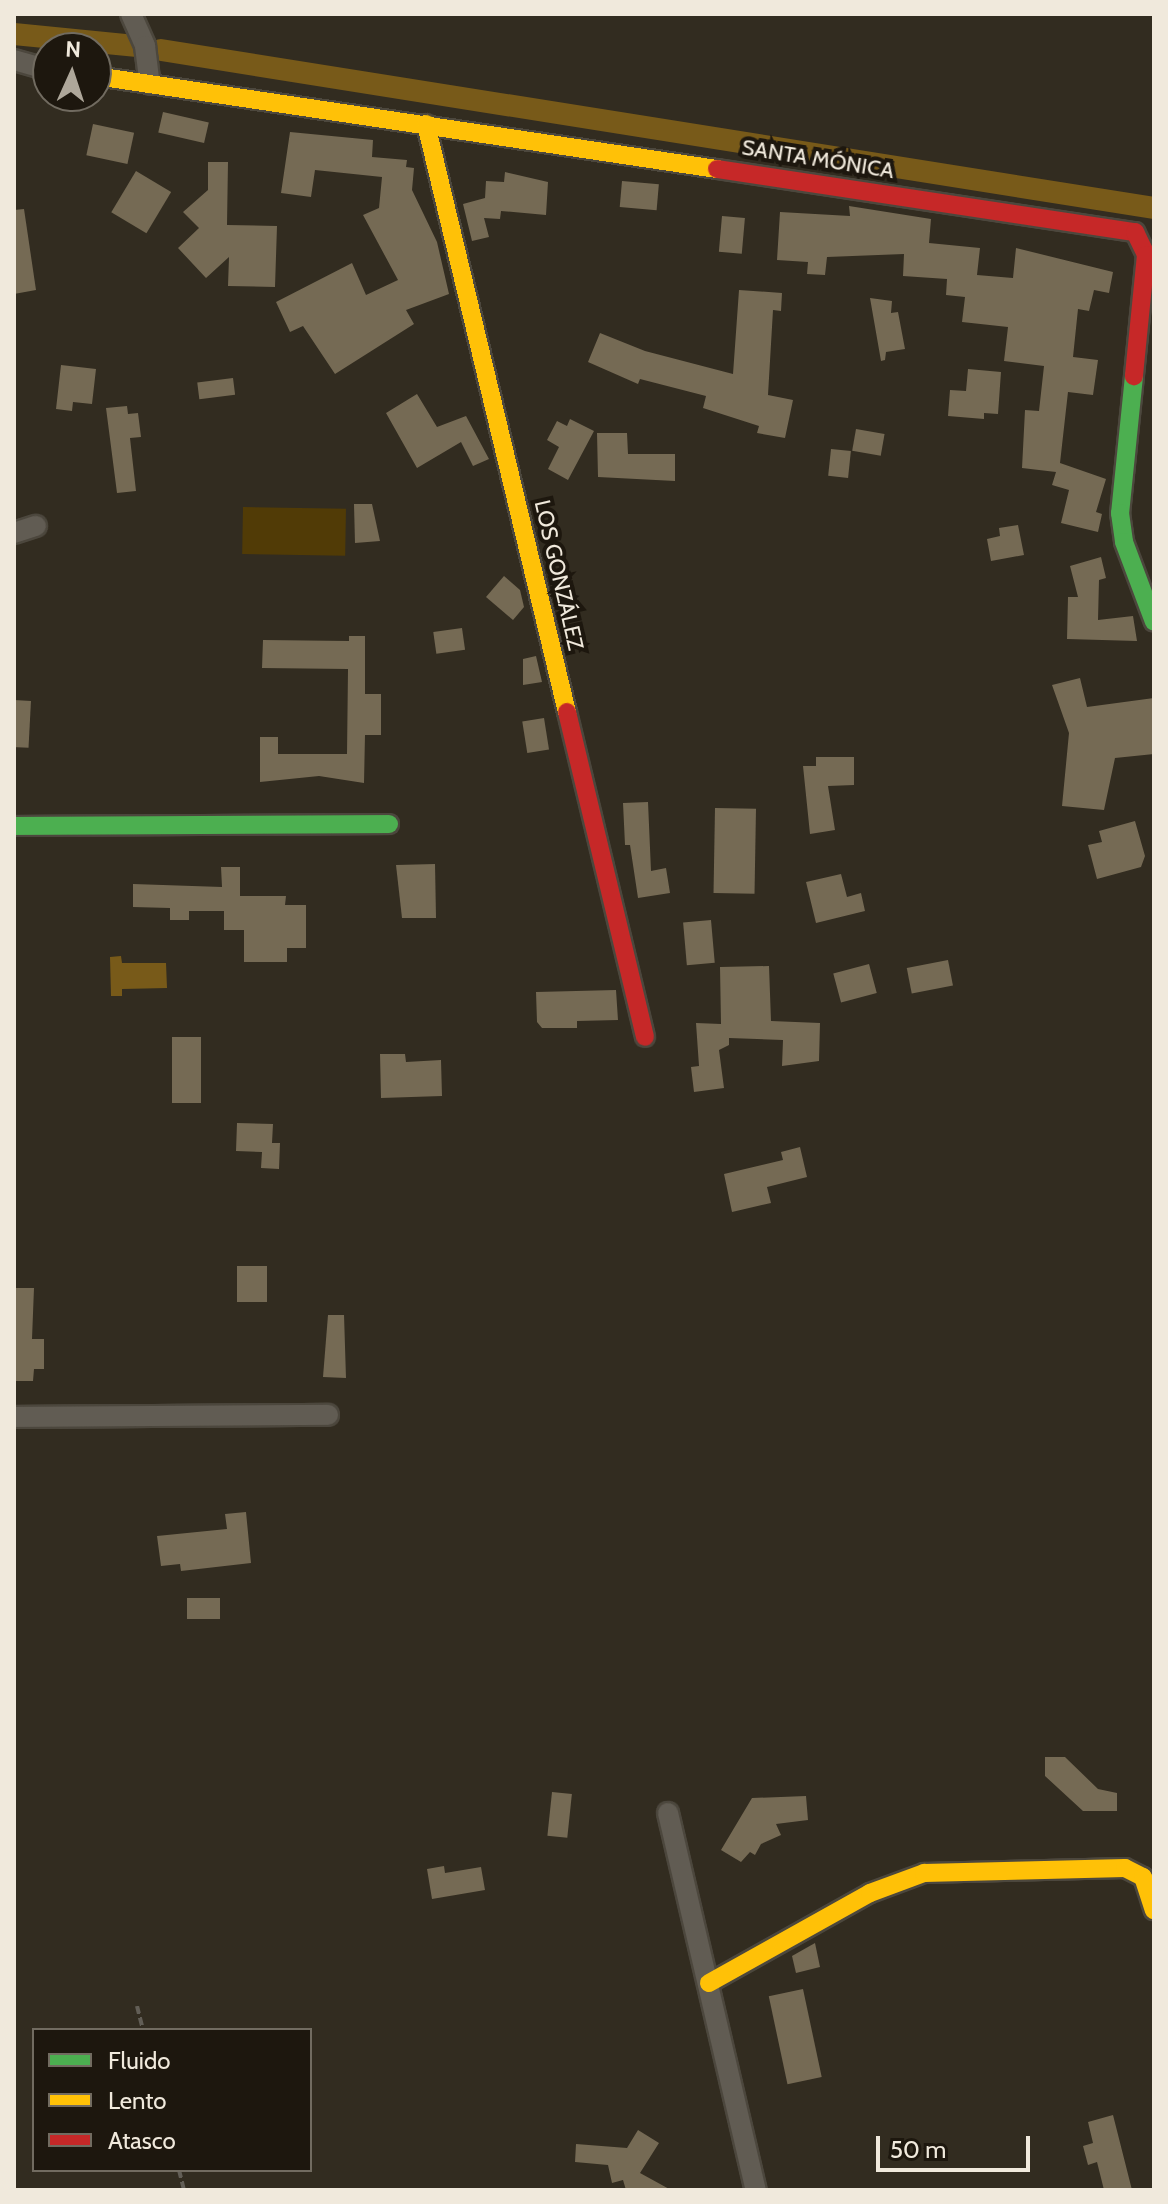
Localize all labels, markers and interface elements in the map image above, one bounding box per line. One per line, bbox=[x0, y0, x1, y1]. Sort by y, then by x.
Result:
north arrow bbox=[32, 32, 112, 112]
text: N bbox=[65, 36, 82, 63]
street label: SANTA MÓNICA bbox=[740, 134, 896, 184]
street label: LOS GONZÁLEZ bbox=[529, 497, 589, 653]
legend bbox=[32, 2028, 312, 2172]
text: Fluido bbox=[108, 2046, 170, 2075]
text: Lento bbox=[108, 2086, 167, 2115]
scale bar bbox=[880, 2120, 1034, 2170]
text: Atasco bbox=[108, 2126, 176, 2155]
text: 50 m bbox=[890, 2135, 946, 2164]

